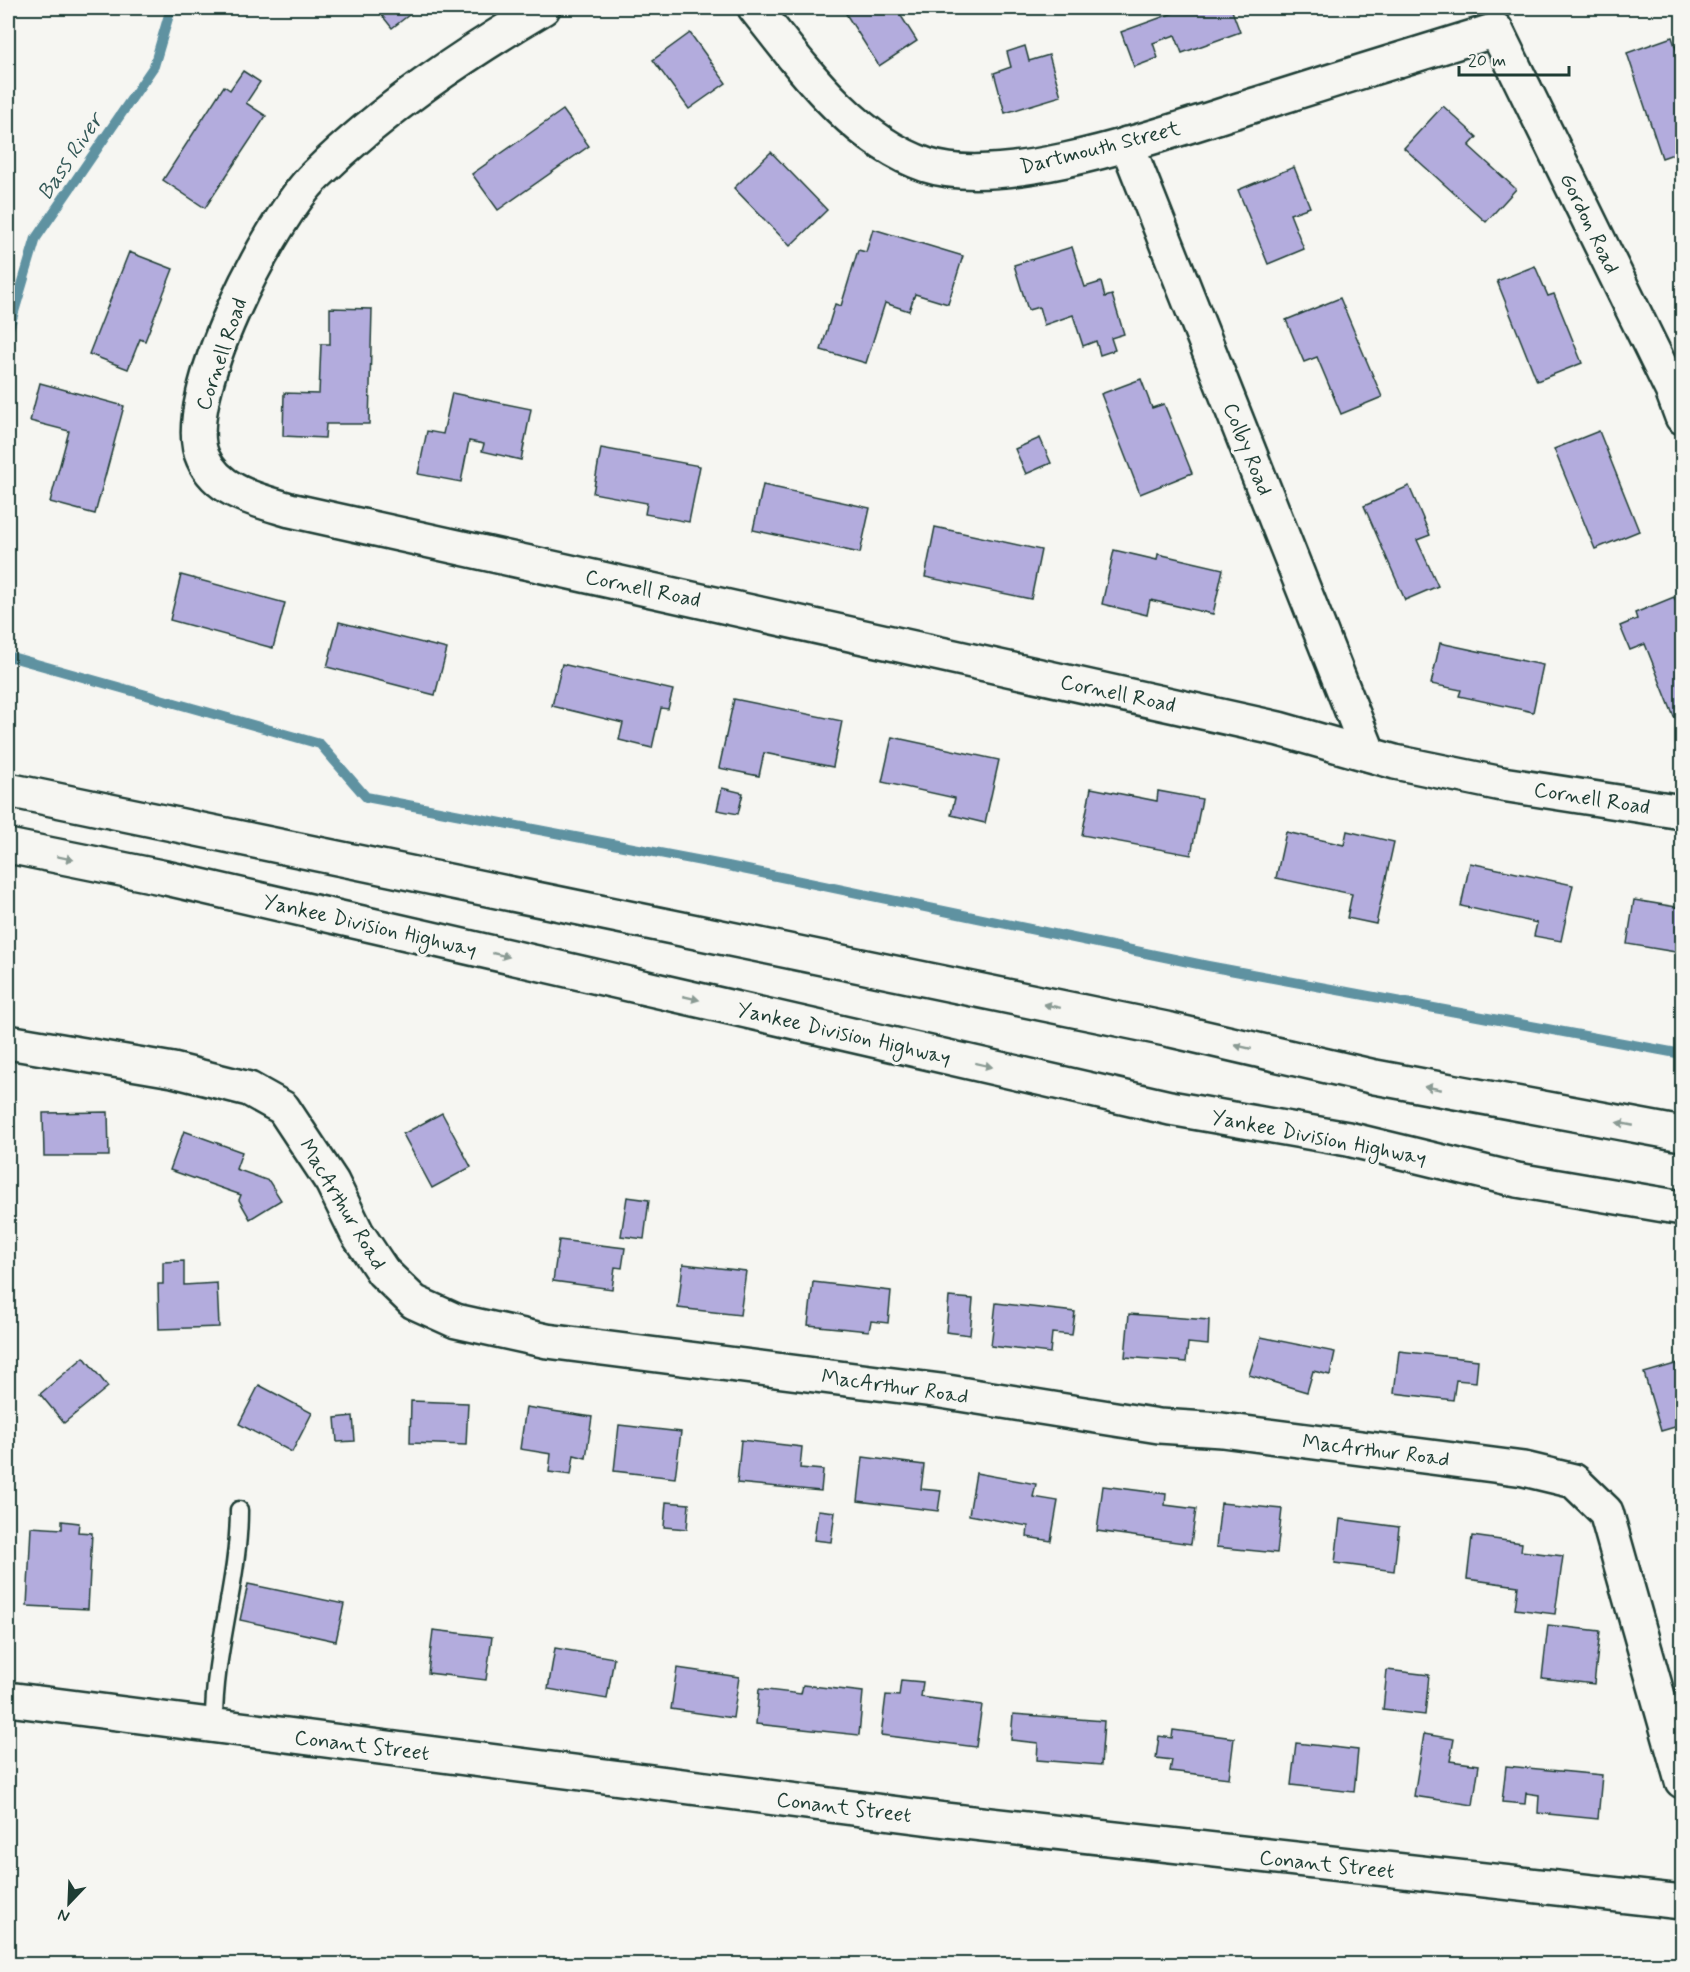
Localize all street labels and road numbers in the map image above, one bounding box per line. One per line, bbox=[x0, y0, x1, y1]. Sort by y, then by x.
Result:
street label: Dartmouth Street bbox=[1017, 114, 1184, 181]
street label: Gordon Road bbox=[1553, 168, 1626, 279]
street label: Cornell Road bbox=[190, 294, 254, 414]
street label: Colby Road bbox=[1216, 399, 1278, 500]
street label: Cornell Road bbox=[583, 563, 703, 615]
street label: Cornell Road bbox=[1058, 668, 1178, 720]
street label: Cornell Road bbox=[1532, 776, 1652, 822]
street label: Yankee Division Highway bbox=[260, 888, 479, 965]
street label: Yankee Division Highway bbox=[734, 996, 953, 1073]
street label: Yankee Division Highway bbox=[1209, 1103, 1429, 1174]
street label: MacArthur Road bbox=[292, 1134, 392, 1275]
street label: MacArthur Road bbox=[820, 1363, 970, 1411]
street label: MacArthur Road bbox=[1301, 1428, 1451, 1474]
street label: Conant Street bbox=[293, 1724, 431, 1768]
street label: Conant Street bbox=[775, 1786, 913, 1830]
street label: Conant Street bbox=[1258, 1844, 1396, 1886]

